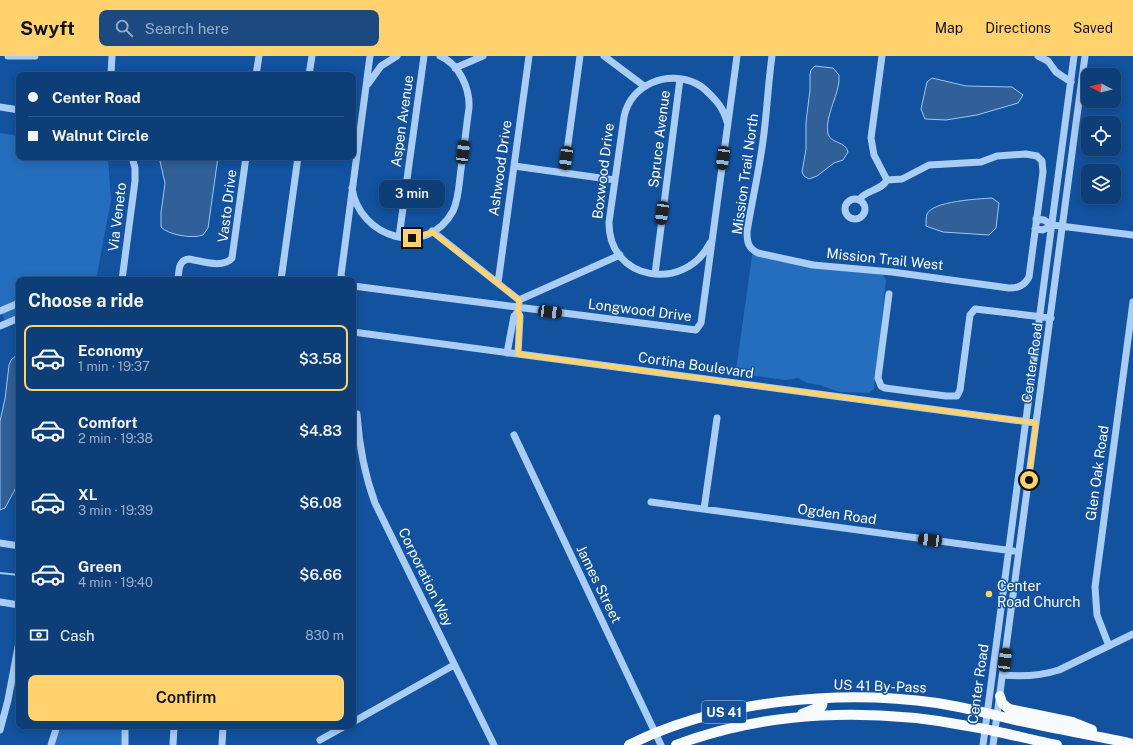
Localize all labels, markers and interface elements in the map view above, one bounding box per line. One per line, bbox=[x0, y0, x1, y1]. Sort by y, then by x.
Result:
search box bbox=[99, 10, 379, 46]
text: Swyft bbox=[20, 17, 75, 39]
icon: search bbox=[113, 17, 135, 39]
text: Search here bbox=[145, 20, 229, 37]
text: Map bbox=[935, 20, 963, 36]
text: Directions bbox=[985, 20, 1051, 36]
text: Saved bbox=[1073, 20, 1113, 36]
north arrow bbox=[1081, 68, 1121, 108]
map controls bbox=[1081, 68, 1121, 204]
street label: Aspen Avenue bbox=[388, 74, 416, 168]
text: Center Road bbox=[52, 89, 141, 106]
street label: Spruce Avenue bbox=[645, 89, 673, 189]
street label: Mission Trail North bbox=[729, 112, 761, 236]
button: locate bbox=[1081, 116, 1121, 156]
street label: Ashwood Drive bbox=[485, 119, 515, 217]
street label: Boxwood Drive bbox=[589, 122, 617, 220]
text: Walnut Circle bbox=[52, 127, 149, 144]
car bbox=[456, 139, 470, 165]
car bbox=[558, 145, 574, 171]
car bbox=[715, 145, 731, 171]
button: layers bbox=[1081, 164, 1121, 204]
street label: Vasto Drive bbox=[215, 169, 239, 243]
callout: 3 min bbox=[379, 180, 445, 208]
street label: Via Veneto bbox=[105, 182, 129, 252]
text: 3 min bbox=[395, 186, 429, 201]
car bbox=[654, 200, 670, 226]
route end bbox=[403, 229, 421, 247]
street label: Mission Trail West bbox=[826, 245, 944, 273]
text: Choose a ride bbox=[28, 290, 144, 311]
street label: Longwood Drive bbox=[587, 296, 693, 324]
car bbox=[537, 305, 563, 319]
street label: Center Road bbox=[1018, 322, 1046, 404]
icon: car bbox=[30, 340, 66, 376]
text: Economy bbox=[78, 342, 143, 359]
street label: Cortina Boulevard bbox=[637, 349, 755, 381]
text: $3.58 bbox=[299, 350, 342, 367]
text: 1 min · 19:37 bbox=[78, 359, 150, 374]
icon: car bbox=[30, 412, 66, 448]
text: Comfort bbox=[78, 414, 138, 431]
text: $4.83 bbox=[299, 422, 342, 439]
street label: Glen Oak Road bbox=[1082, 424, 1112, 522]
text: 2 min · 19:38 bbox=[78, 431, 153, 446]
route start bbox=[1020, 471, 1038, 489]
icon: car bbox=[30, 484, 66, 520]
text: XL bbox=[78, 486, 97, 503]
text: $6.08 bbox=[299, 494, 342, 511]
street label: Ogden Road bbox=[796, 501, 878, 527]
text: 3 min · 19:39 bbox=[78, 503, 153, 518]
street label: Corporation Way bbox=[395, 525, 457, 629]
car bbox=[917, 533, 943, 547]
street label: James Street bbox=[573, 543, 625, 625]
icon: car bbox=[30, 556, 66, 592]
text: Green bbox=[78, 558, 122, 575]
text: $6.66 bbox=[299, 566, 342, 583]
text: 4 min · 19:40 bbox=[78, 575, 153, 590]
place label: Center Road Church bbox=[997, 578, 1080, 610]
marker: Center Road Church bbox=[984, 589, 994, 599]
icon: cash bbox=[28, 624, 50, 646]
text: Cash bbox=[60, 627, 95, 644]
text: 830 m bbox=[305, 628, 344, 643]
street label: Center Road bbox=[964, 643, 992, 725]
car bbox=[998, 647, 1012, 673]
button: Confirm bbox=[28, 675, 344, 721]
street label: US 41 By-Pass bbox=[833, 676, 927, 696]
road number: US 41 bbox=[702, 701, 746, 723]

